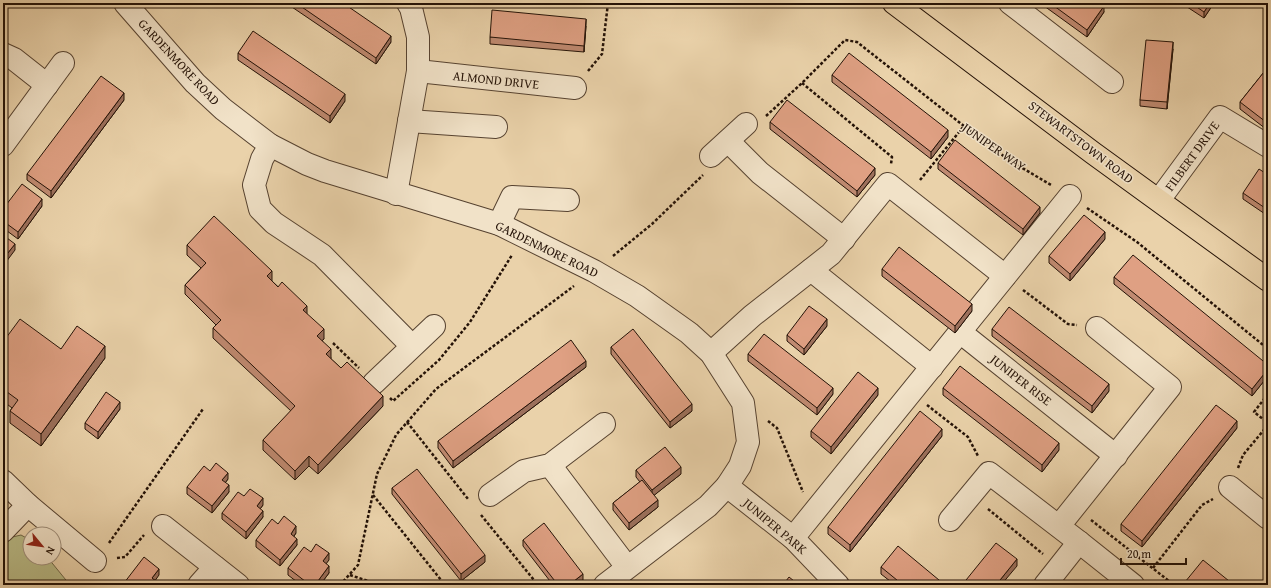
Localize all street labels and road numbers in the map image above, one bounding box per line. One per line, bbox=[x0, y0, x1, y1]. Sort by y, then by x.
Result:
street label: GARDENMORE ROAD bbox=[134, 14, 224, 110]
street label: ALMOND DRIVE bbox=[452, 66, 540, 94]
street label: STEWARTSTOWN ROAD bbox=[1024, 96, 1138, 188]
street label: JUNIPER WAY bbox=[957, 117, 1030, 176]
street label: FILBERT DRIVE bbox=[1160, 117, 1224, 195]
street label: GARDENMORE ROAD bbox=[492, 216, 602, 282]
street label: JUNIPER RISE bbox=[985, 349, 1056, 410]
street label: JUNIPER PARK bbox=[737, 492, 811, 559]

